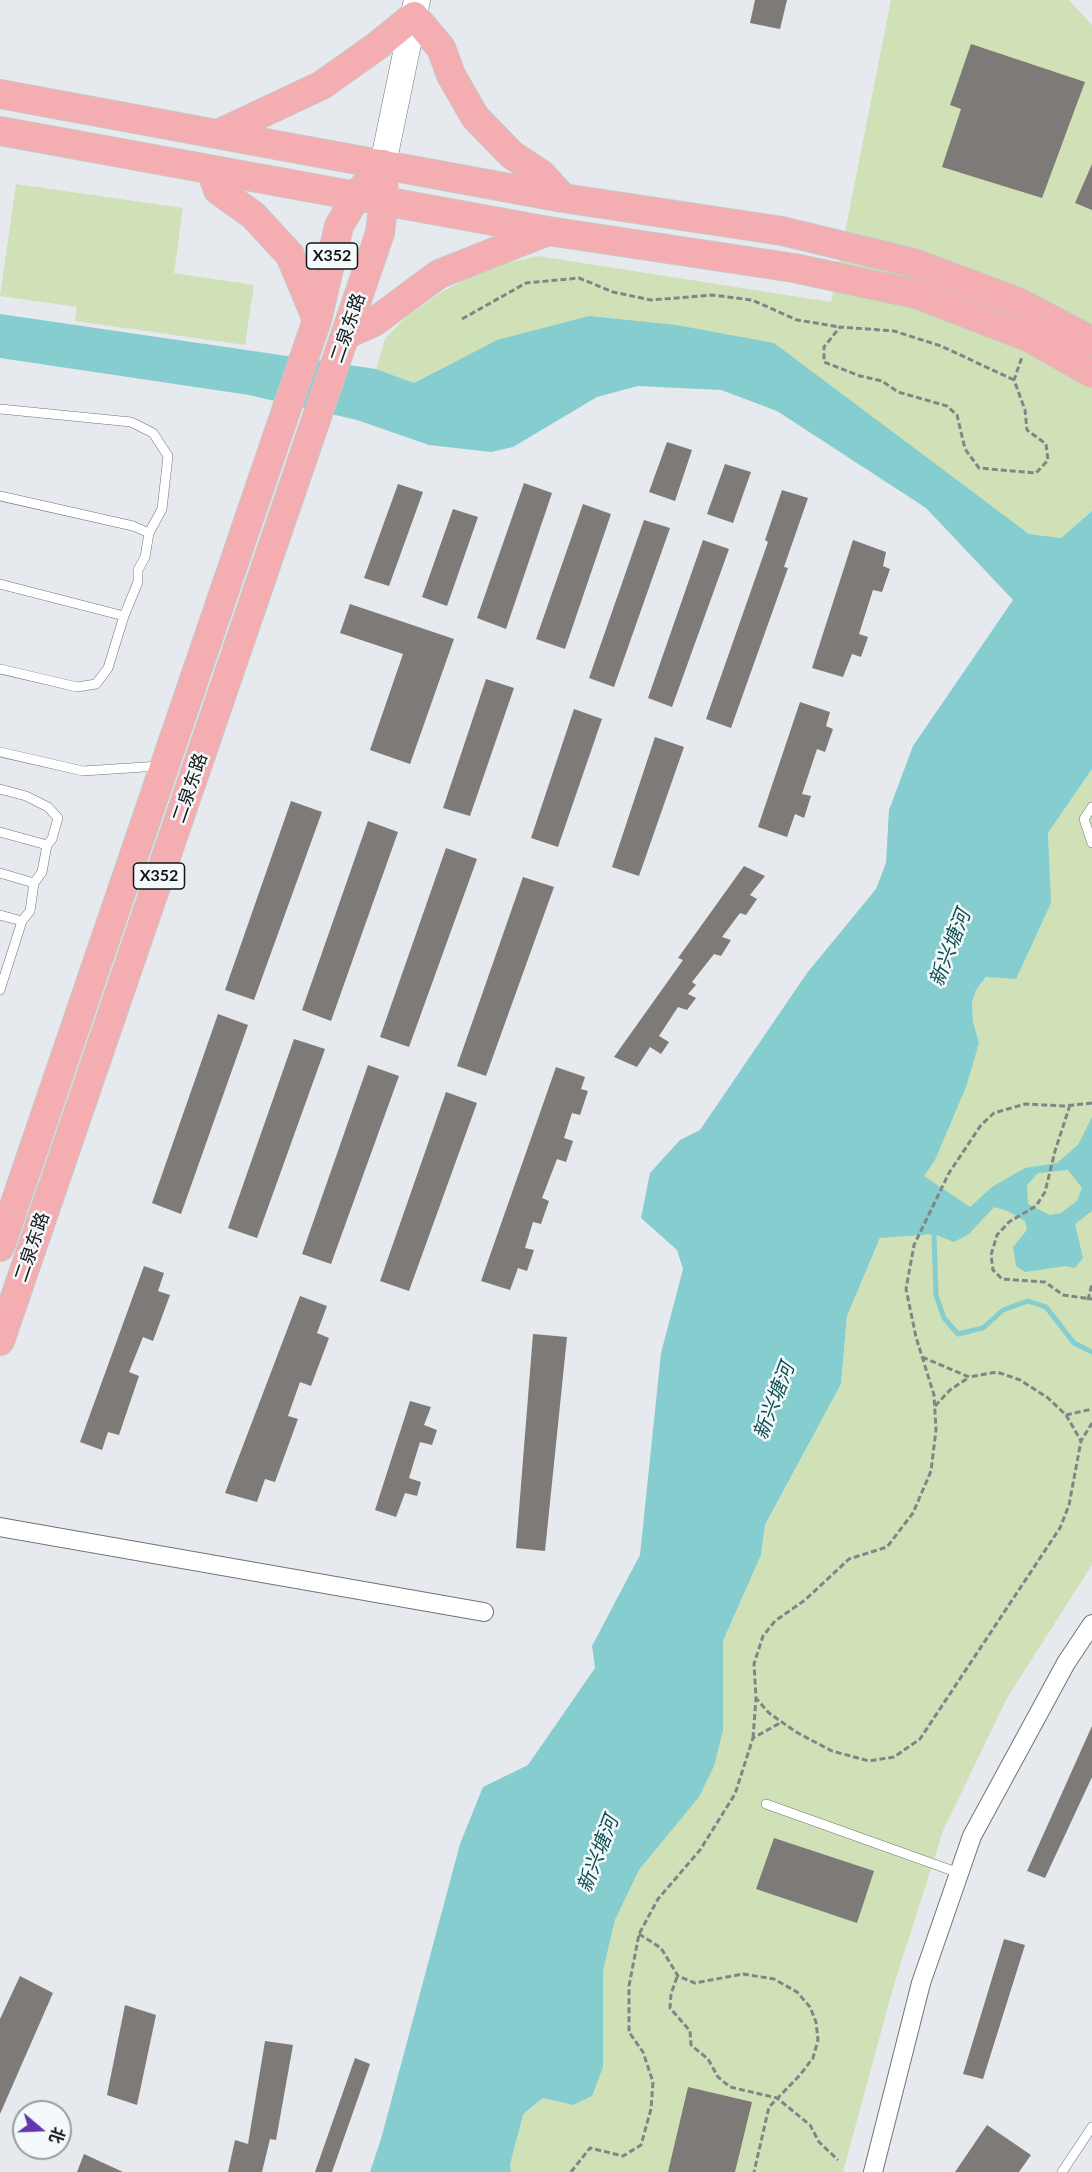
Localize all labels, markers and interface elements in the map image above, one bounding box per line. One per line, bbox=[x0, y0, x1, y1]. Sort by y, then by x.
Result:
road number: X352 bbox=[306, 243, 358, 269]
street label: 二泉东路 bbox=[326, 290, 370, 366]
street label: 二泉东路 bbox=[168, 750, 212, 826]
road number: X352 bbox=[134, 863, 184, 889]
water label: 新兴塘河 bbox=[924, 906, 976, 990]
street label: 二泉东路 bbox=[10, 1209, 54, 1285]
water label: 新兴塘河 bbox=[748, 1359, 800, 1443]
water label: 新兴塘河 bbox=[572, 1812, 624, 1896]
north arrow bbox=[12, 2100, 72, 2160]
text: 北 bbox=[46, 2125, 69, 2146]

